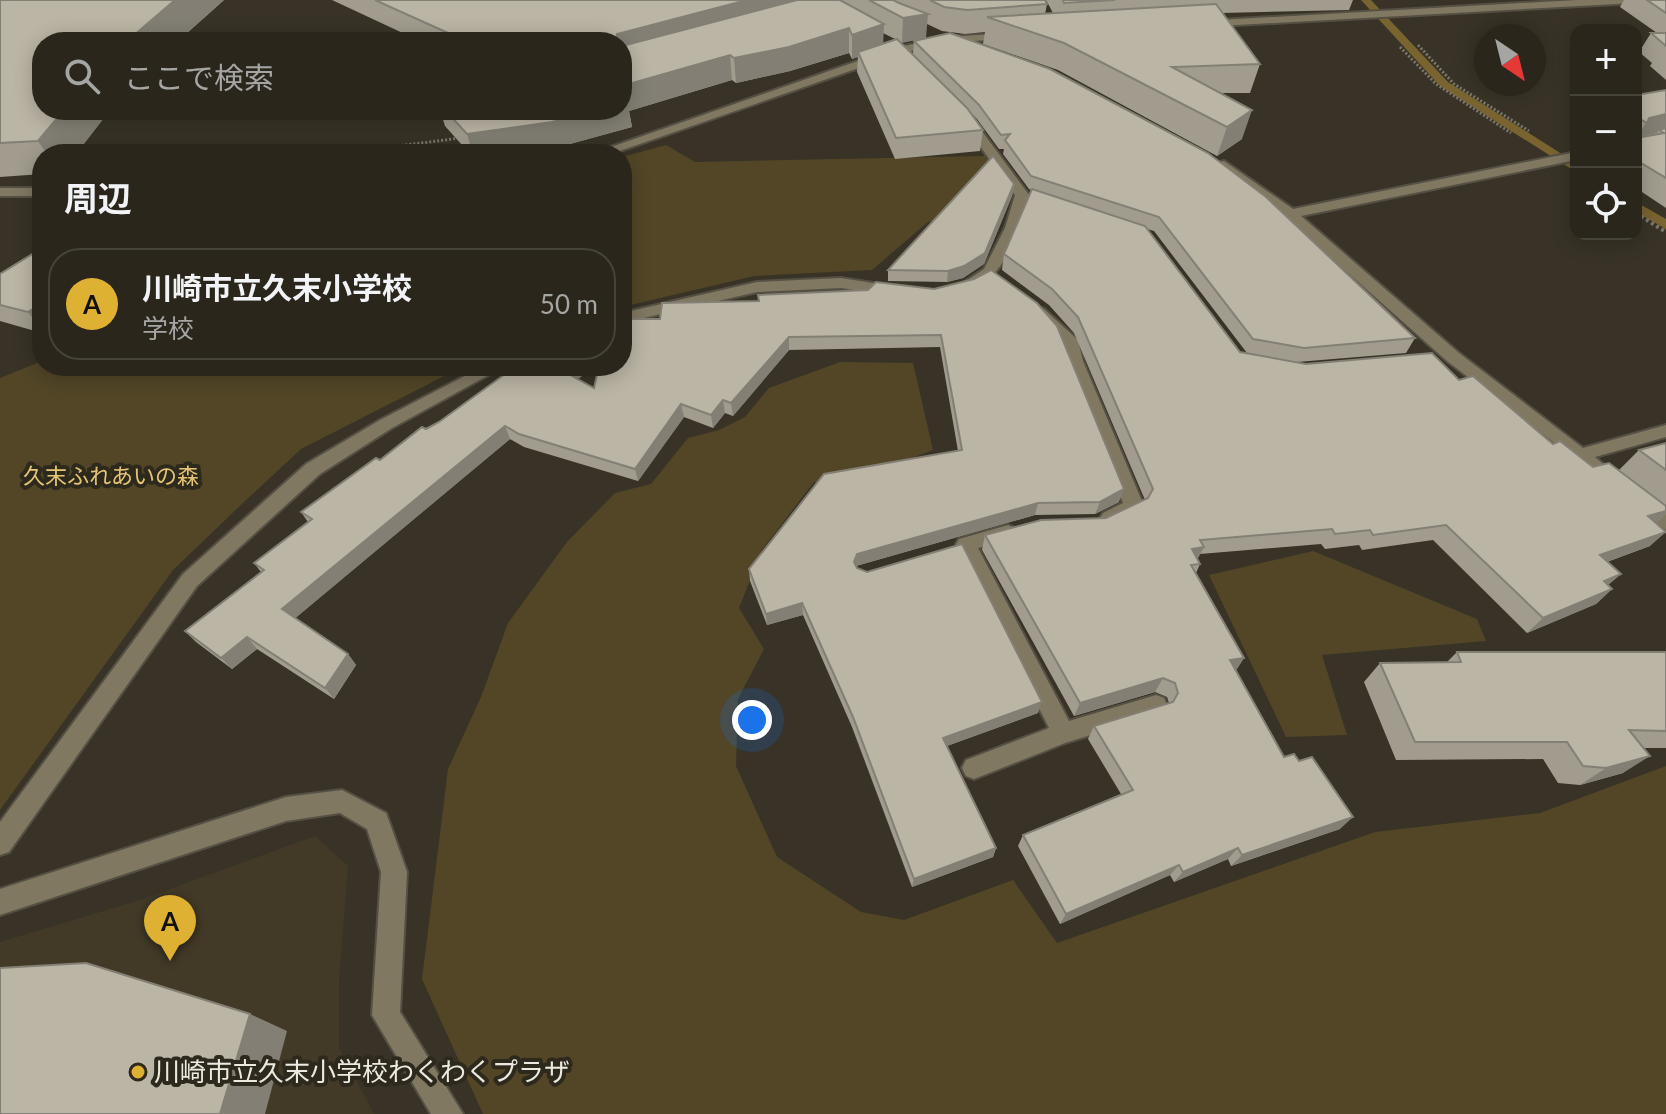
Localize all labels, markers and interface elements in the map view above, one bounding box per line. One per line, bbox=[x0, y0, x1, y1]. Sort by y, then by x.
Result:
north arrow bbox=[1474, 24, 1546, 96]
map controls bbox=[1570, 24, 1642, 240]
button: + bbox=[1570, 24, 1642, 96]
search box bbox=[32, 32, 632, 120]
icon: search bbox=[60, 54, 104, 98]
text: ここで検索 bbox=[124, 59, 274, 95]
button: − bbox=[1570, 96, 1642, 168]
button: locate bbox=[1570, 168, 1642, 240]
text: 周辺 bbox=[64, 177, 132, 218]
text: 川崎市立久末小学校 bbox=[142, 269, 412, 305]
text: A bbox=[83, 288, 101, 320]
text: 50 m bbox=[540, 288, 598, 320]
text: 学校 bbox=[142, 312, 194, 344]
park label: 久末ふれあいの森 bbox=[23, 462, 199, 489]
your location bbox=[732, 700, 772, 740]
pin: A bbox=[144, 895, 196, 961]
place label: 川崎市立久末小学校わくわくプラザ bbox=[154, 1055, 570, 1087]
marker: 川崎市立久末小学校わくわくプラザ bbox=[129, 1063, 147, 1081]

